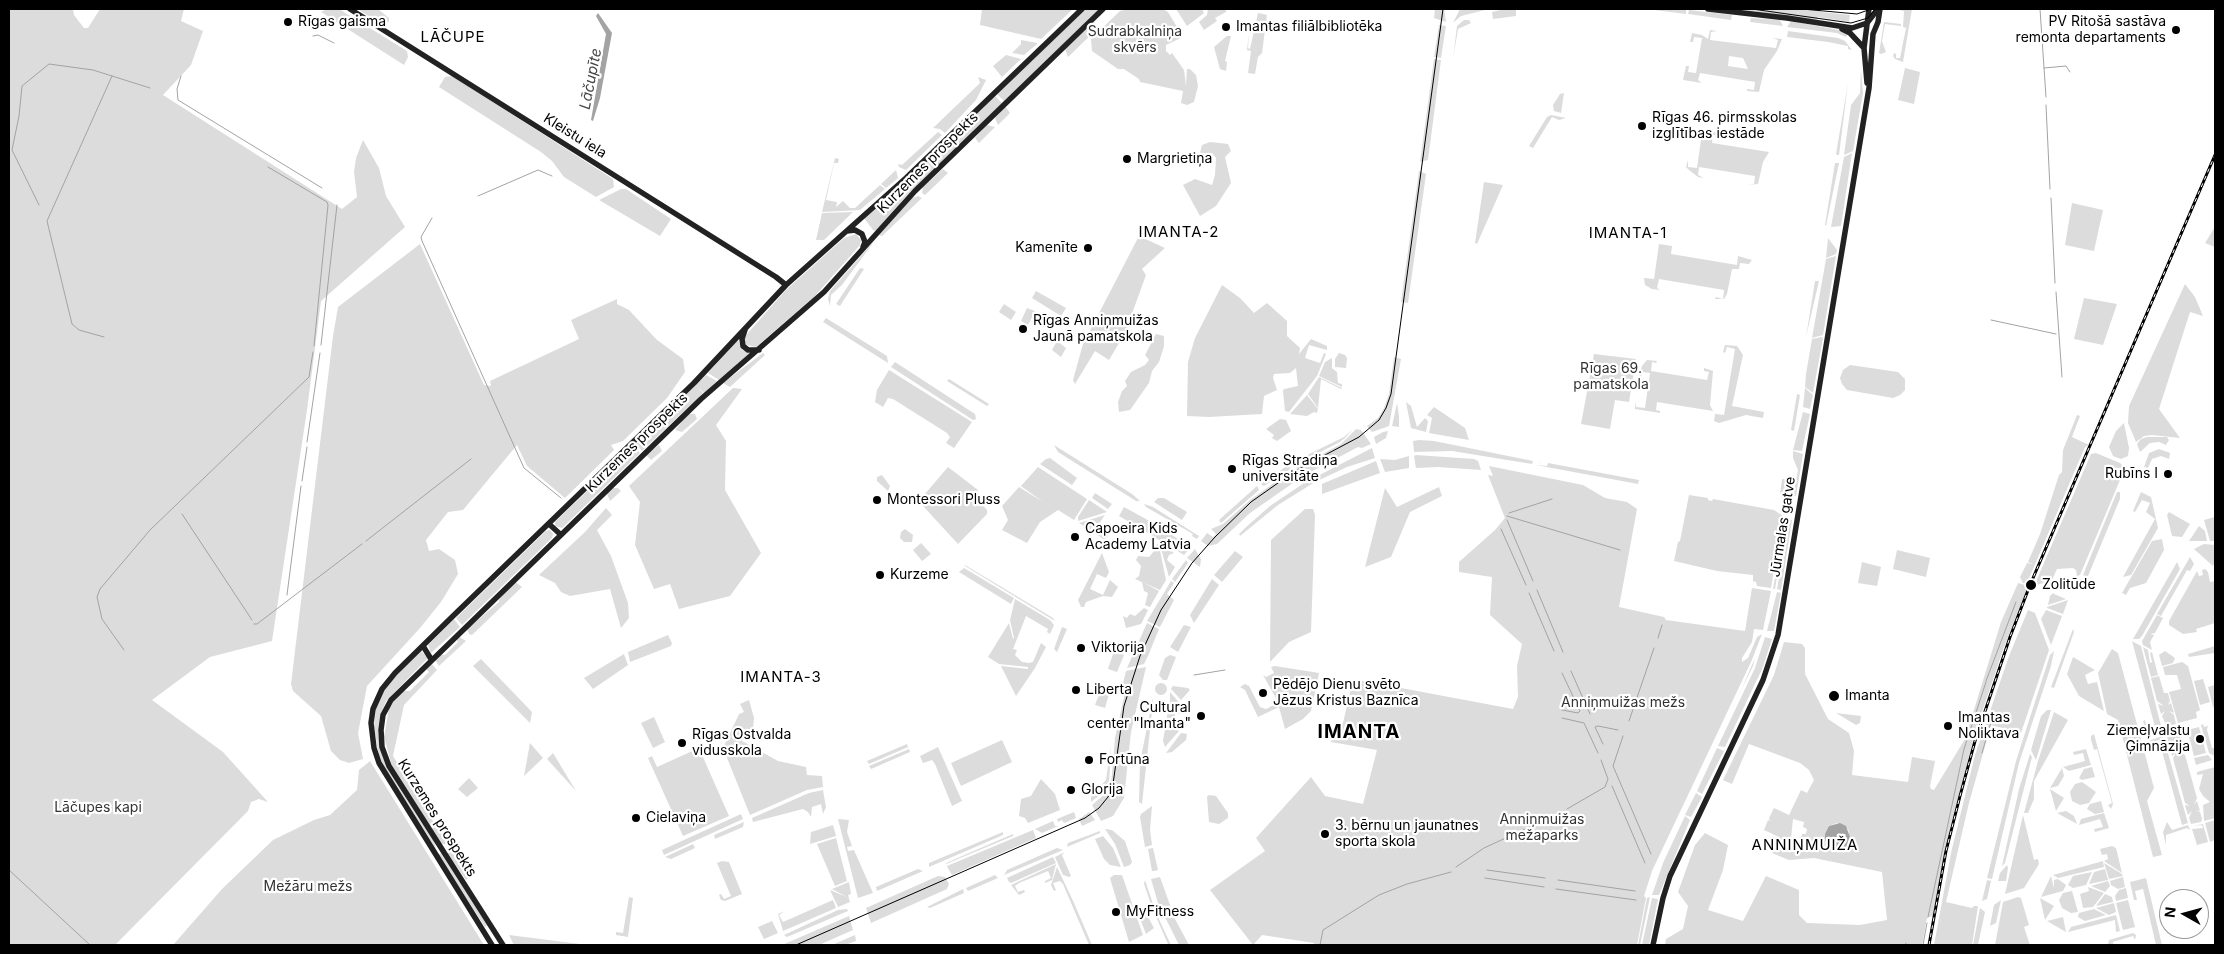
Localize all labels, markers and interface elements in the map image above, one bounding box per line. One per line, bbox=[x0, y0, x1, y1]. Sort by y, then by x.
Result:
place label: Rīgas gaisma bbox=[298, 14, 386, 30]
place label: PV Ritošā sastāva remonta departaments bbox=[2016, 14, 2166, 46]
marker: Rīgas gaisma bbox=[282, 16, 294, 28]
place label: Imantas filiālbibliotēka bbox=[1236, 19, 1382, 35]
marker: Imantas filiālbibliotēka bbox=[1220, 21, 1232, 33]
park label: Sudrabkalniņa skvērs bbox=[1088, 24, 1182, 56]
marker: PV Ritošā sastāva remonta departaments bbox=[2170, 24, 2182, 36]
district label: LĀČUPE bbox=[420, 28, 486, 46]
water label: Lāčupīte bbox=[576, 47, 606, 111]
street label: Kurzemes prospekts bbox=[874, 109, 982, 217]
street label: Kleistu iela bbox=[540, 110, 610, 162]
place label: Rīgas 46. pirmsskolas izglītības iestāde bbox=[1652, 110, 1797, 142]
marker: Rīgas 46. pirmsskolas izglītības iestāde bbox=[1636, 120, 1648, 132]
place label: Margrietiņa bbox=[1137, 151, 1212, 167]
marker: Margrietiņa bbox=[1121, 153, 1133, 165]
district label: IMANTA-2 bbox=[1137, 223, 1221, 241]
district label: IMANTA-1 bbox=[1588, 224, 1668, 242]
place label: Kamenīte bbox=[1015, 240, 1078, 256]
marker: Kamenīte bbox=[1082, 242, 1094, 254]
place label: Rīgas Anniņmuižas Jaunā pamatskola bbox=[1033, 313, 1159, 346]
marker: Rīgas Anniņmuižas Jaunā pamatskola bbox=[1017, 323, 1029, 335]
park label: Rīgas 69. pamatskola bbox=[1573, 361, 1649, 394]
street label: Kurzemes prospekts bbox=[582, 390, 692, 496]
place label: Rīgas Stradiņa universitāte bbox=[1242, 453, 1338, 486]
marker: Rīgas Stradiņa universitāte bbox=[1226, 463, 1238, 475]
place label: Rubīns I bbox=[2105, 466, 2158, 482]
marker: Rubīns I bbox=[2162, 468, 2174, 480]
street label: Jūrmalas gatve bbox=[1767, 476, 1799, 578]
place label: Montessori Pluss bbox=[887, 492, 1000, 508]
marker: Montessori Pluss bbox=[871, 494, 883, 506]
place label: Capoeira Kids Academy Latvia bbox=[1085, 521, 1191, 554]
marker: Capoeira Kids Academy Latvia bbox=[1069, 531, 1081, 543]
place label: Kurzeme bbox=[890, 567, 949, 583]
marker: Kurzeme bbox=[874, 569, 886, 581]
place label: Zolitūde bbox=[2042, 577, 2096, 593]
marker: Zolitūde bbox=[2024, 578, 2038, 592]
place label: Viktorija bbox=[1091, 640, 1145, 656]
marker: Viktorija bbox=[1075, 642, 1087, 654]
district label: IMANTA-3 bbox=[739, 668, 823, 686]
place label: Pēdējo Dienu svēto Jēzus Kristus Baznīca bbox=[1273, 677, 1419, 710]
place label: Liberta bbox=[1086, 682, 1132, 698]
marker: Liberta bbox=[1070, 684, 1082, 696]
marker: Pēdējo Dienu svēto Jēzus Kristus Baznīca bbox=[1257, 687, 1269, 699]
place label: Imanta bbox=[1845, 688, 1890, 704]
marker: Imanta bbox=[1827, 689, 1841, 703]
park label: Anniņmuižas mežs bbox=[1561, 695, 1685, 711]
place label: Cultural center "Imanta" bbox=[1087, 700, 1191, 732]
marker: Cultural center "Imanta" bbox=[1195, 710, 1207, 722]
place label: Imantas Noliktava bbox=[1958, 710, 2019, 742]
marker: Imantas Noliktava bbox=[1942, 720, 1954, 732]
district label: IMANTA bbox=[1317, 721, 1401, 743]
place label: Ziemeļvalstu Ģimnāzija bbox=[2106, 723, 2190, 756]
place label: Rīgas Ostvalda vidusskola bbox=[692, 727, 791, 760]
marker: Ziemeļvalstu Ģimnāzija bbox=[2194, 733, 2206, 745]
marker: Rīgas Ostvalda vidusskola bbox=[676, 737, 688, 749]
place label: Fortūna bbox=[1099, 752, 1150, 768]
marker: Fortūna bbox=[1083, 754, 1095, 766]
street label: Kurzemes prospekts bbox=[394, 756, 480, 880]
place label: Glorija bbox=[1081, 782, 1123, 798]
marker: Glorija bbox=[1065, 784, 1077, 796]
park label: Lāčupes kapi bbox=[54, 800, 142, 816]
place label: Cielaviņa bbox=[646, 810, 706, 826]
marker: Cielaviņa bbox=[630, 812, 642, 824]
park label: Anniņmuižas mežaparks bbox=[1500, 812, 1584, 844]
place label: 3. bērnu un jaunatnes sporta skola bbox=[1335, 818, 1479, 850]
marker: 3. bērnu un jaunatnes sporta skola bbox=[1319, 828, 1331, 840]
district label: ANNIŅMUIŽA bbox=[1750, 836, 1860, 854]
park label: Mežāru mežs bbox=[263, 879, 353, 895]
north arrow bbox=[2159, 889, 2209, 939]
place label: MyFitness bbox=[1126, 904, 1194, 920]
marker: MyFitness bbox=[1110, 906, 1122, 918]
text: N bbox=[2161, 906, 2179, 919]

